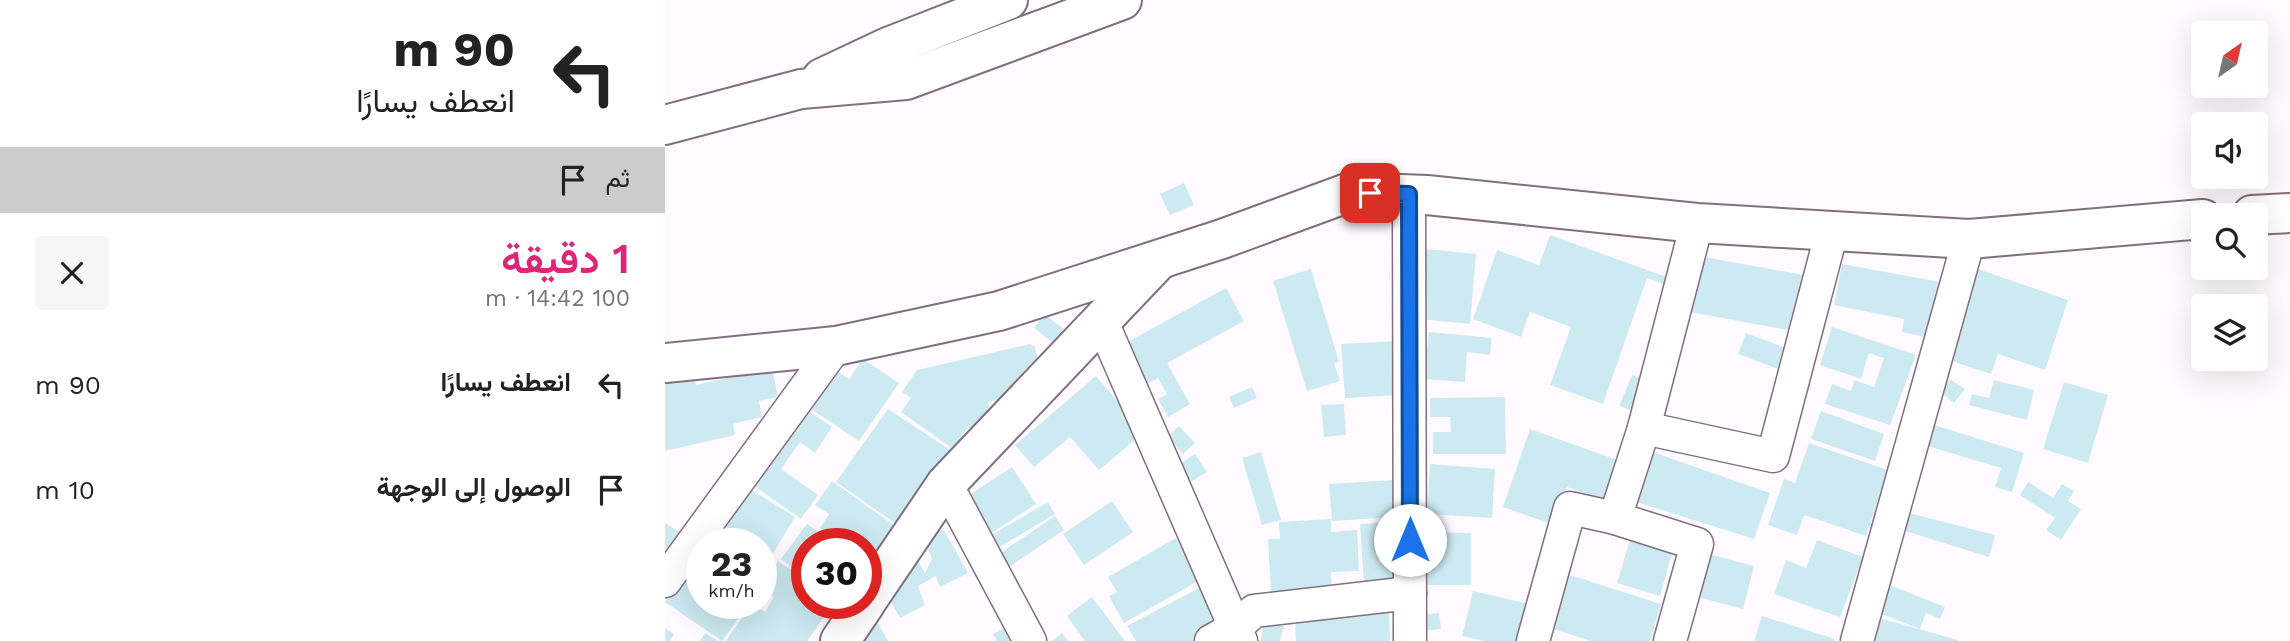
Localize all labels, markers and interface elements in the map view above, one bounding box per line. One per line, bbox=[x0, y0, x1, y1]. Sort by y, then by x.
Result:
text: 90 m bbox=[393, 20, 515, 78]
north arrow bbox=[2191, 21, 2268, 98]
map controls bbox=[2191, 21, 2268, 371]
icon: left bbox=[539, 28, 630, 119]
text: انعطف يسارًا bbox=[356, 82, 515, 120]
button: sound bbox=[2191, 112, 2268, 189]
icon: arrive bbox=[554, 161, 592, 199]
text: ثم bbox=[606, 163, 630, 193]
pin bbox=[1340, 163, 1400, 223]
icon: arrive bbox=[1351, 174, 1389, 212]
button: search bbox=[2191, 203, 2268, 280]
text: 1 دقيقة bbox=[501, 234, 630, 283]
button: close bbox=[35, 236, 109, 310]
text: 100 m · 14:42 bbox=[485, 285, 630, 312]
button: layers bbox=[2191, 294, 2268, 371]
icon: left bbox=[592, 366, 630, 404]
text: انعطف يسارًا bbox=[441, 367, 571, 397]
text: 90 m bbox=[35, 370, 101, 400]
icon: arrive bbox=[592, 471, 630, 509]
text: الوصول إلى الوجهة bbox=[376, 472, 571, 502]
text: 10 m bbox=[35, 475, 95, 505]
position arrow bbox=[1373, 503, 1447, 577]
speed limit sign: 30 bbox=[791, 528, 882, 619]
text: 23 bbox=[711, 543, 752, 585]
text: km/h bbox=[708, 580, 755, 601]

